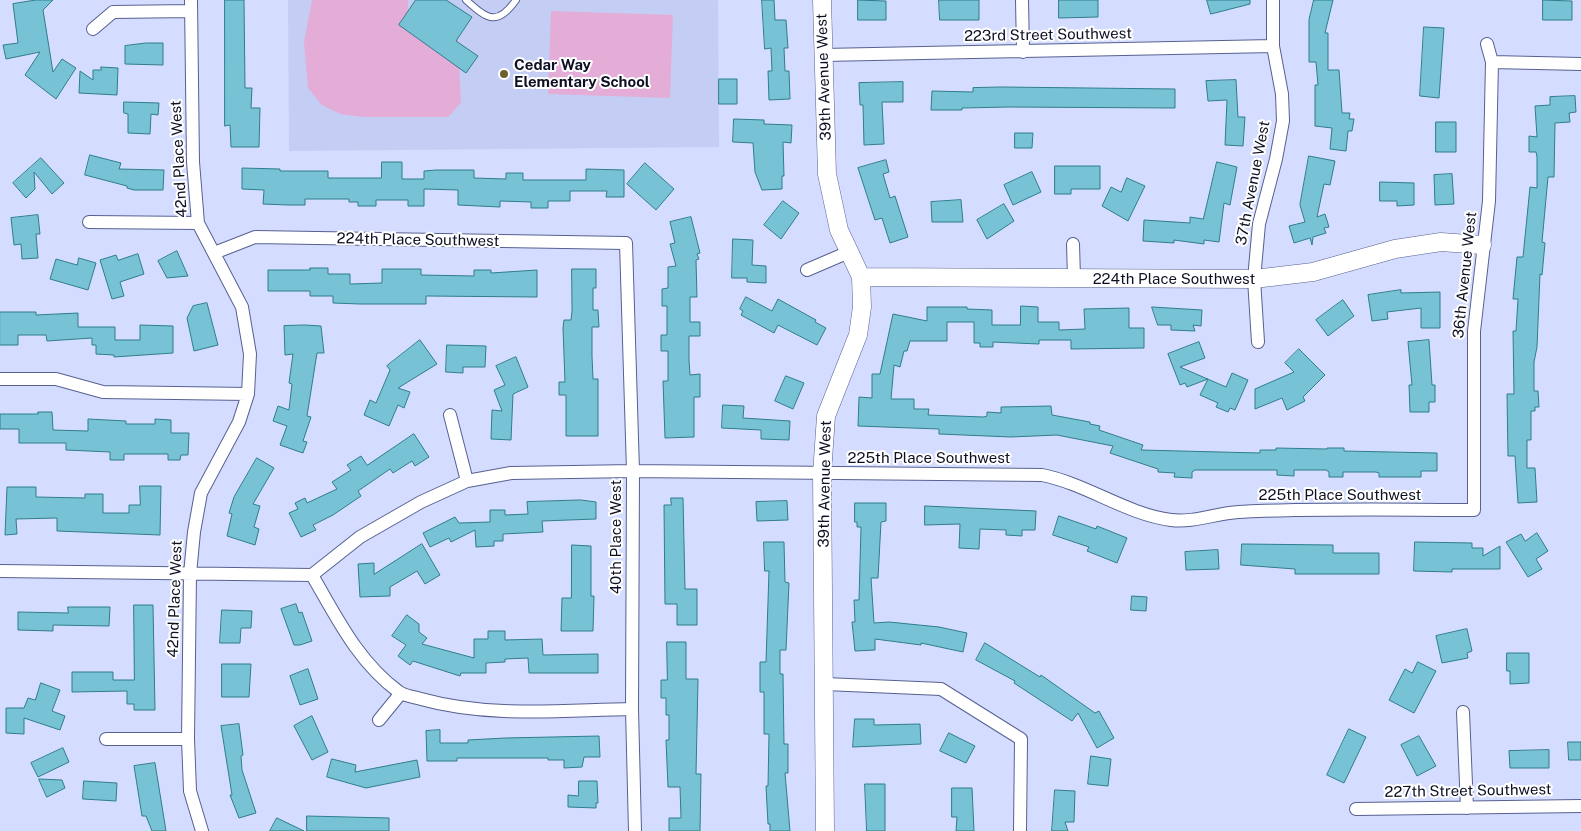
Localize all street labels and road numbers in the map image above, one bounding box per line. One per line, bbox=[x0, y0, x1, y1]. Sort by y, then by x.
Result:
street label: 39th Avenue West bbox=[813, 13, 835, 141]
street label: 223rd Street Southwest bbox=[964, 25, 1132, 45]
street label: 42nd Place West bbox=[167, 100, 191, 218]
street label: 37th Avenue West bbox=[1232, 119, 1274, 247]
street label: 36th Avenue West bbox=[1449, 211, 1481, 339]
street label: 224th Place Southwest bbox=[337, 230, 499, 250]
street label: 224th Place Southwest bbox=[1093, 270, 1255, 288]
street label: 39th Avenue West bbox=[815, 420, 835, 548]
street label: 225th Place Southwest bbox=[848, 449, 1010, 467]
street label: 40th Place West bbox=[607, 480, 625, 594]
street label: 225th Place Southwest bbox=[1259, 486, 1421, 504]
street label: 42nd Place West bbox=[164, 540, 186, 658]
street label: 227th Street Southwest bbox=[1384, 781, 1552, 801]

